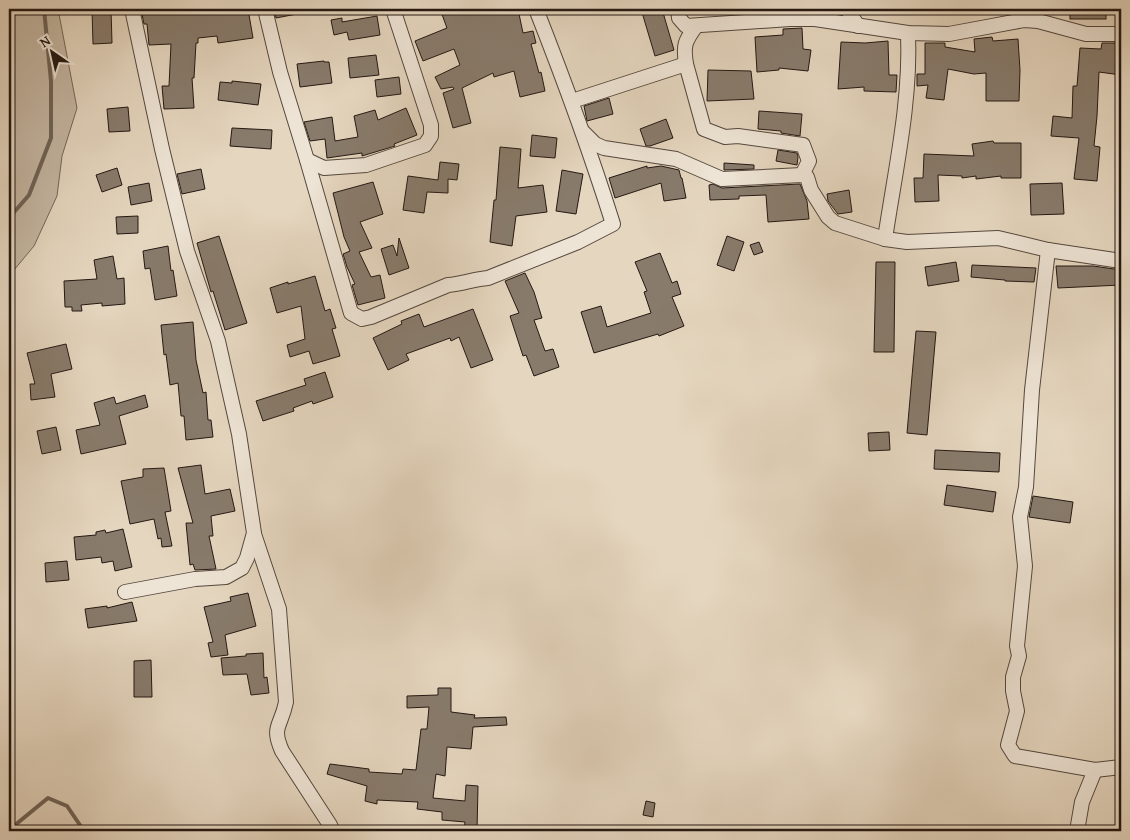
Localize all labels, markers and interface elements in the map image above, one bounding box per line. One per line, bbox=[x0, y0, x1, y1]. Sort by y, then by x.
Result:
north arrow bbox=[28, 28, 78, 78]
text: N bbox=[35, 30, 55, 52]

